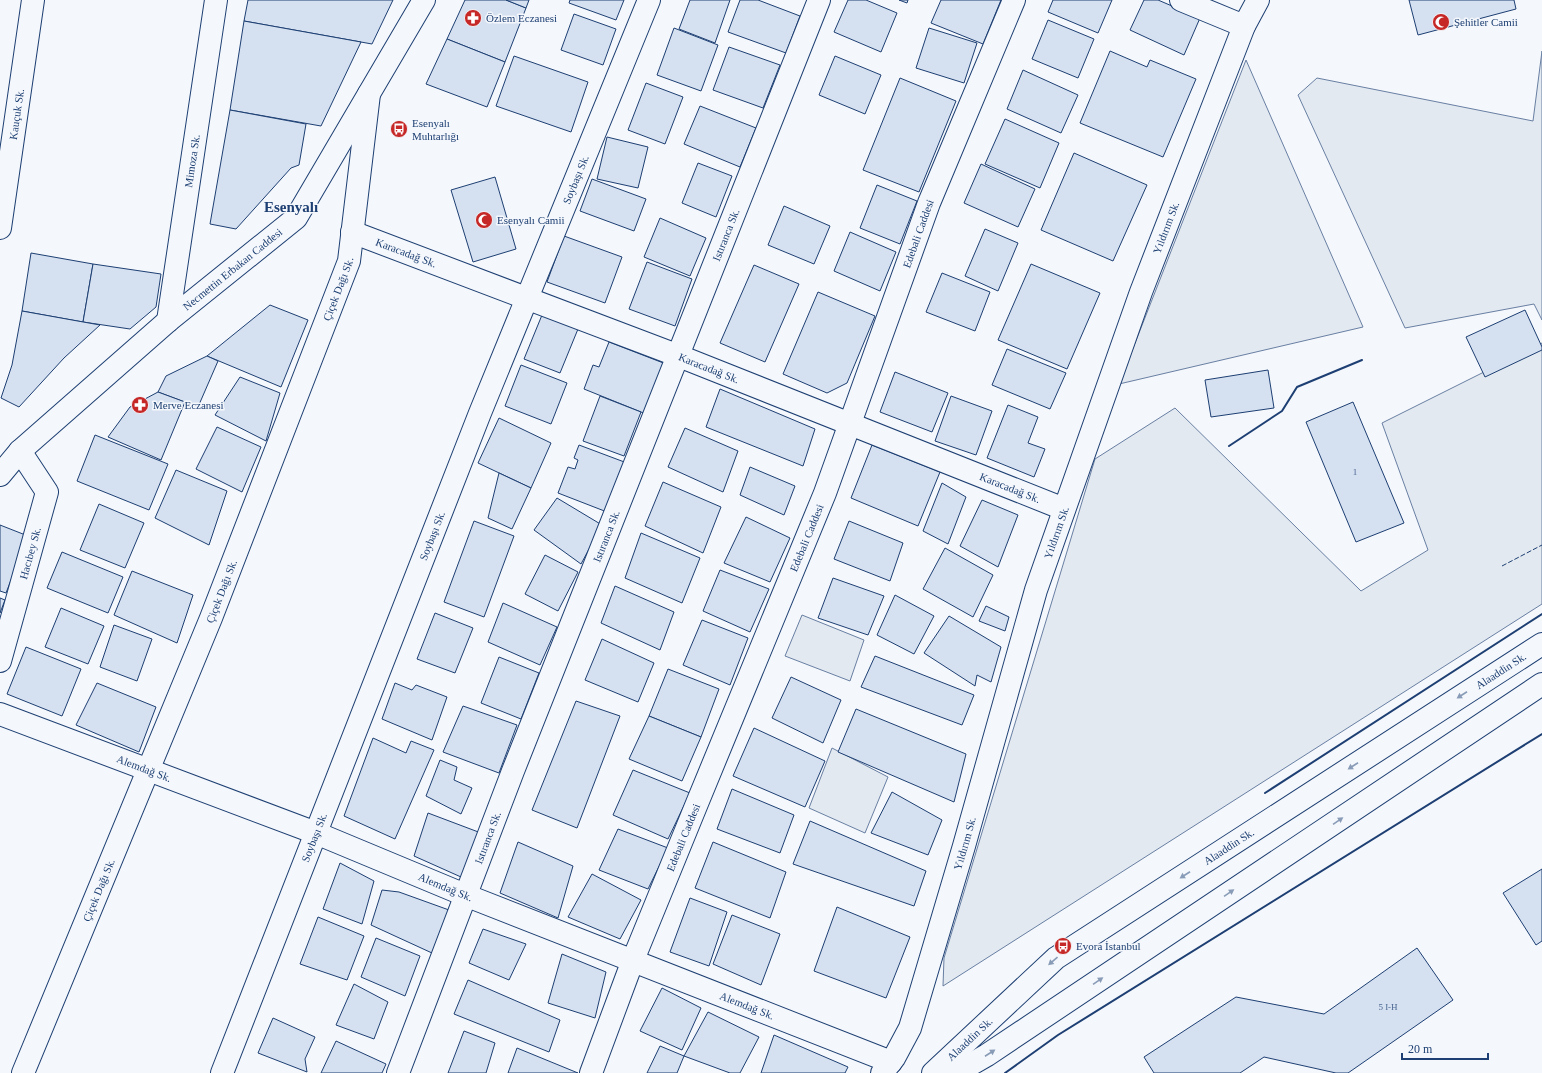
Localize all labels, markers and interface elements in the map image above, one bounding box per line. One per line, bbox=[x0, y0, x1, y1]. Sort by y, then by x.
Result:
pharmacy icon: Özlem Eczanesi bbox=[463, 8, 483, 28]
place label: Özlem Eczanesi bbox=[486, 12, 557, 24]
mosque icon: Şehitler Camii bbox=[1431, 12, 1451, 32]
place label: Şehitler Camii bbox=[1454, 16, 1518, 28]
street label: Kauçuk Sk. bbox=[7, 88, 26, 140]
place label: Esenyalı Muhtarlığı bbox=[412, 117, 459, 142]
bus stop icon: Esenyalı Muhtarlığı bbox=[389, 119, 409, 139]
street label: Mimoza Sk. bbox=[182, 133, 202, 188]
street label: Soybaşı Sk. bbox=[560, 153, 591, 206]
street label: Edebali Caddesi bbox=[900, 198, 936, 270]
district label: Esenyalı bbox=[264, 199, 318, 215]
street label: Yıldırım Sk. bbox=[1150, 200, 1182, 255]
street label: Istıranca Sk. bbox=[710, 207, 742, 263]
mosque icon: Esenyalı Camii bbox=[474, 210, 494, 230]
place label: Esenyalı Camii bbox=[497, 214, 565, 226]
street label: Necmettin Erbakan Caddesi bbox=[181, 226, 284, 313]
street label: Karacadağ Sk. bbox=[374, 236, 439, 270]
street label: Çiçek Dağı Sk. bbox=[320, 257, 355, 322]
street label: Karacadağ Sk. bbox=[677, 350, 741, 385]
pharmacy icon: Merve Eczanesi bbox=[130, 395, 150, 415]
place label: Merve Eczanesi bbox=[153, 399, 224, 411]
house number: 1 bbox=[1353, 467, 1357, 477]
street label: Karacadağ Sk. bbox=[978, 470, 1042, 505]
street label: Edebali Caddesi bbox=[787, 502, 826, 573]
street label: Yıldırım Sk. bbox=[1041, 504, 1071, 560]
street label: Istıranca Sk. bbox=[591, 508, 622, 564]
street label: Soybaşı Sk. bbox=[417, 509, 447, 562]
street label: Hacıbey Sk. bbox=[17, 525, 43, 581]
street label: Çiçek Dağı Sk. bbox=[204, 558, 239, 625]
street label: Alaaddin Sk. bbox=[1473, 650, 1528, 691]
one-way arrow bbox=[1457, 691, 1467, 699]
street label: Alemdağ Sk. bbox=[115, 753, 173, 784]
one-way arrow bbox=[1348, 762, 1358, 770]
street label: Edebali Caddesi bbox=[664, 802, 702, 873]
street label: Istıranca Sk. bbox=[472, 809, 503, 865]
street label: Soybaşı Sk. bbox=[299, 811, 329, 864]
street label: Yıldırım Sk. bbox=[951, 815, 978, 871]
one-way arrow bbox=[1332, 817, 1343, 825]
street label: Alaaddin Sk. bbox=[1201, 826, 1256, 867]
street label: Çiçek Dağı Sk. bbox=[80, 857, 117, 923]
street label: Alemdağ Sk. bbox=[417, 870, 475, 903]
one-way arrow bbox=[1180, 871, 1190, 879]
one-way arrow bbox=[1224, 889, 1235, 897]
bus stop icon: Evora İstanbul bbox=[1053, 936, 1073, 956]
place label: Evora İstanbul bbox=[1076, 940, 1140, 952]
one-way arrow bbox=[1048, 957, 1059, 966]
one-way arrow bbox=[1093, 977, 1103, 985]
street label: Alemdağ Sk. bbox=[718, 989, 776, 1022]
house number: 5 I-H bbox=[1378, 1002, 1398, 1012]
street label: Alaaddin Sk. bbox=[944, 1015, 995, 1063]
scale bar bbox=[1402, 1035, 1488, 1061]
text: 20 m bbox=[1408, 1042, 1433, 1056]
one-way arrow bbox=[985, 1049, 995, 1057]

